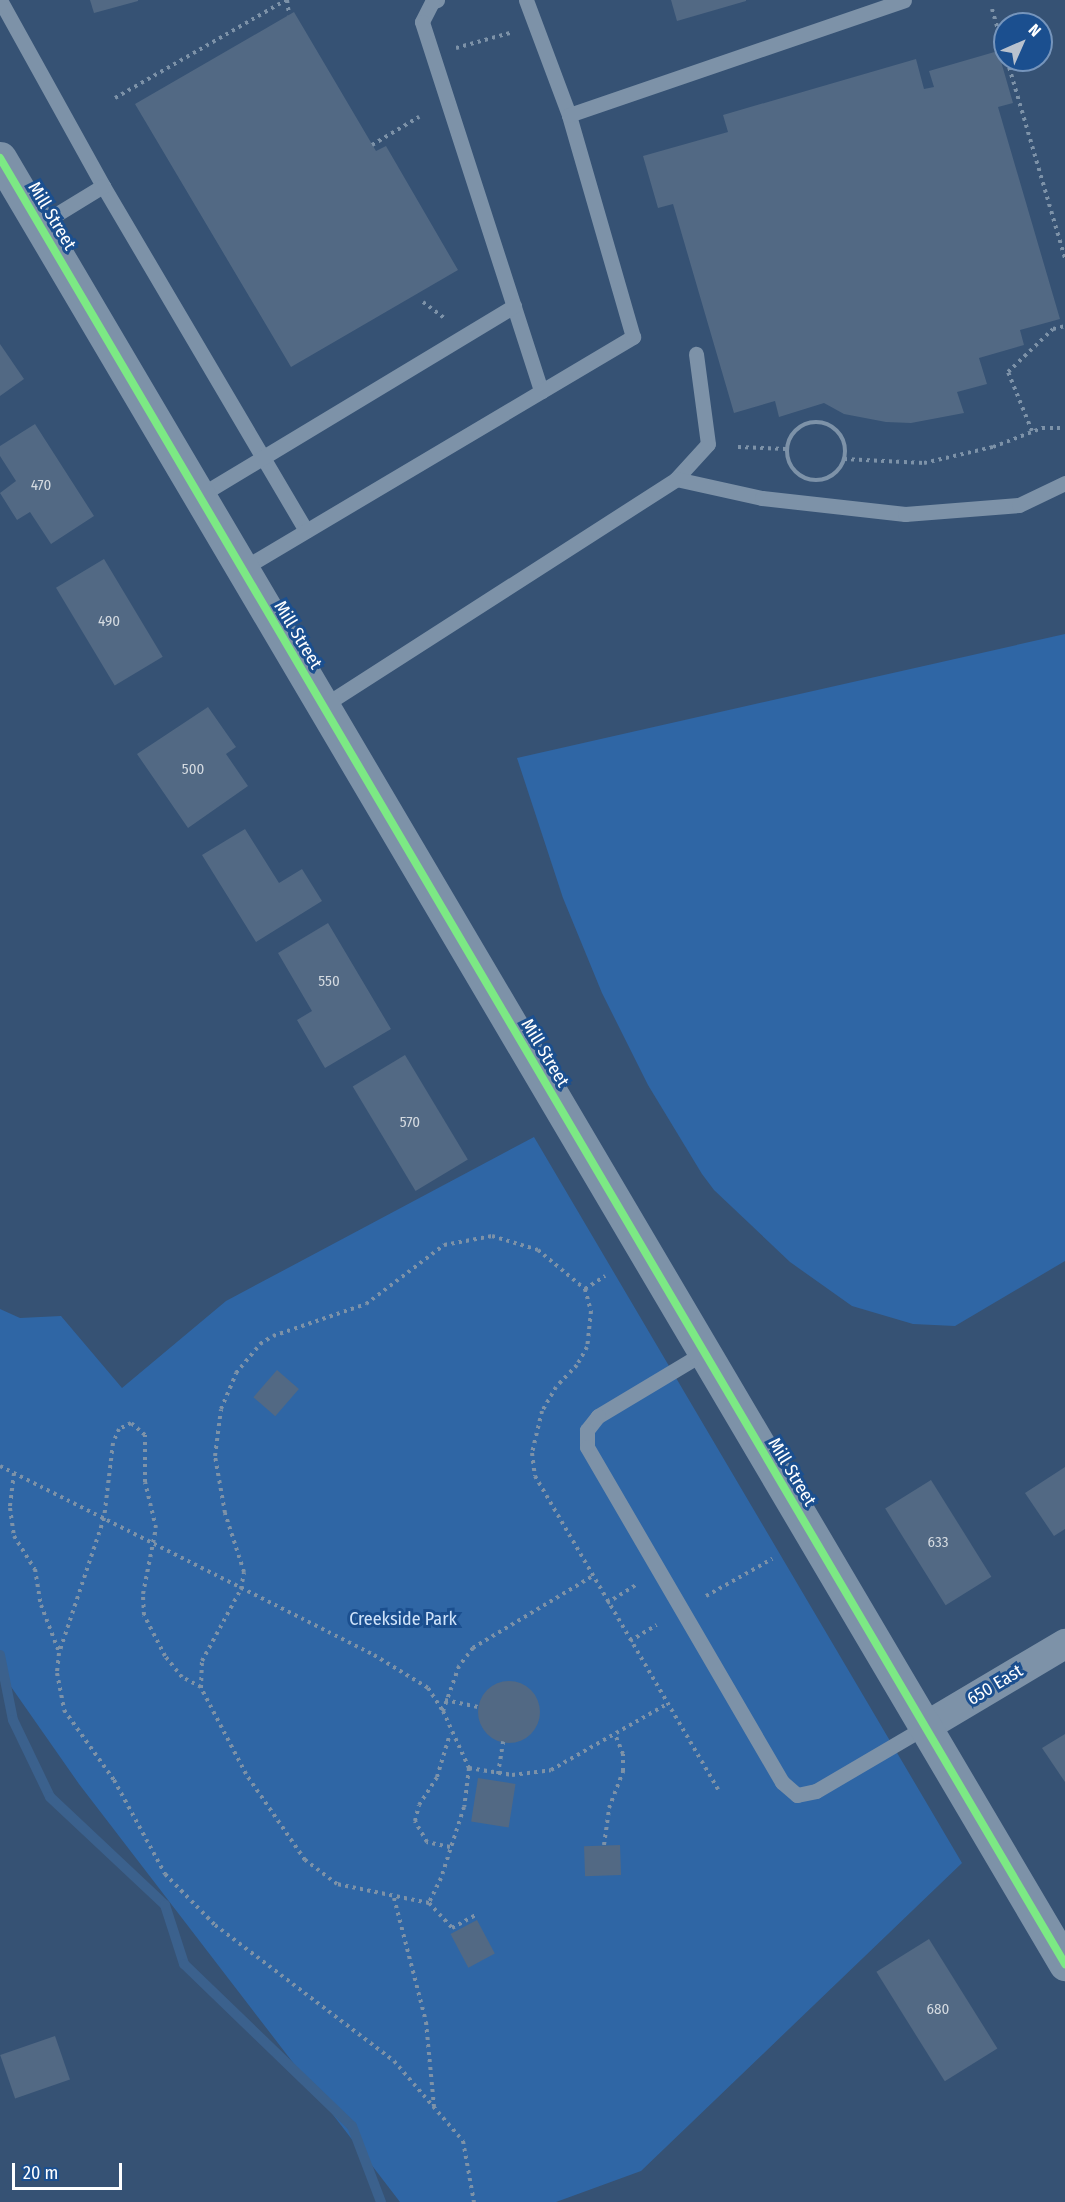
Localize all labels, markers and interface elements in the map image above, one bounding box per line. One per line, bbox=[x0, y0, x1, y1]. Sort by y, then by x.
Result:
north arrow bbox=[993, 12, 1053, 72]
text: N bbox=[1025, 20, 1045, 40]
street label: Mill Street bbox=[23, 178, 81, 254]
house number: 470 bbox=[31, 477, 51, 495]
street label: Mill Street bbox=[269, 597, 327, 673]
house number: 490 bbox=[98, 613, 120, 631]
house number: 500 bbox=[182, 761, 204, 779]
house number: 550 bbox=[318, 973, 340, 991]
street label: Mill Street bbox=[516, 1015, 574, 1091]
house number: 570 bbox=[400, 1114, 420, 1132]
street label: Mill Street bbox=[763, 1434, 821, 1510]
house number: 633 bbox=[928, 1534, 948, 1552]
park label: Creekside Park bbox=[349, 1608, 457, 1630]
street label: 650 East bbox=[963, 1660, 1027, 1710]
house number: 680 bbox=[927, 2001, 949, 2019]
scale bar bbox=[15, 2151, 124, 2189]
text: 20 m bbox=[23, 2162, 58, 2184]

